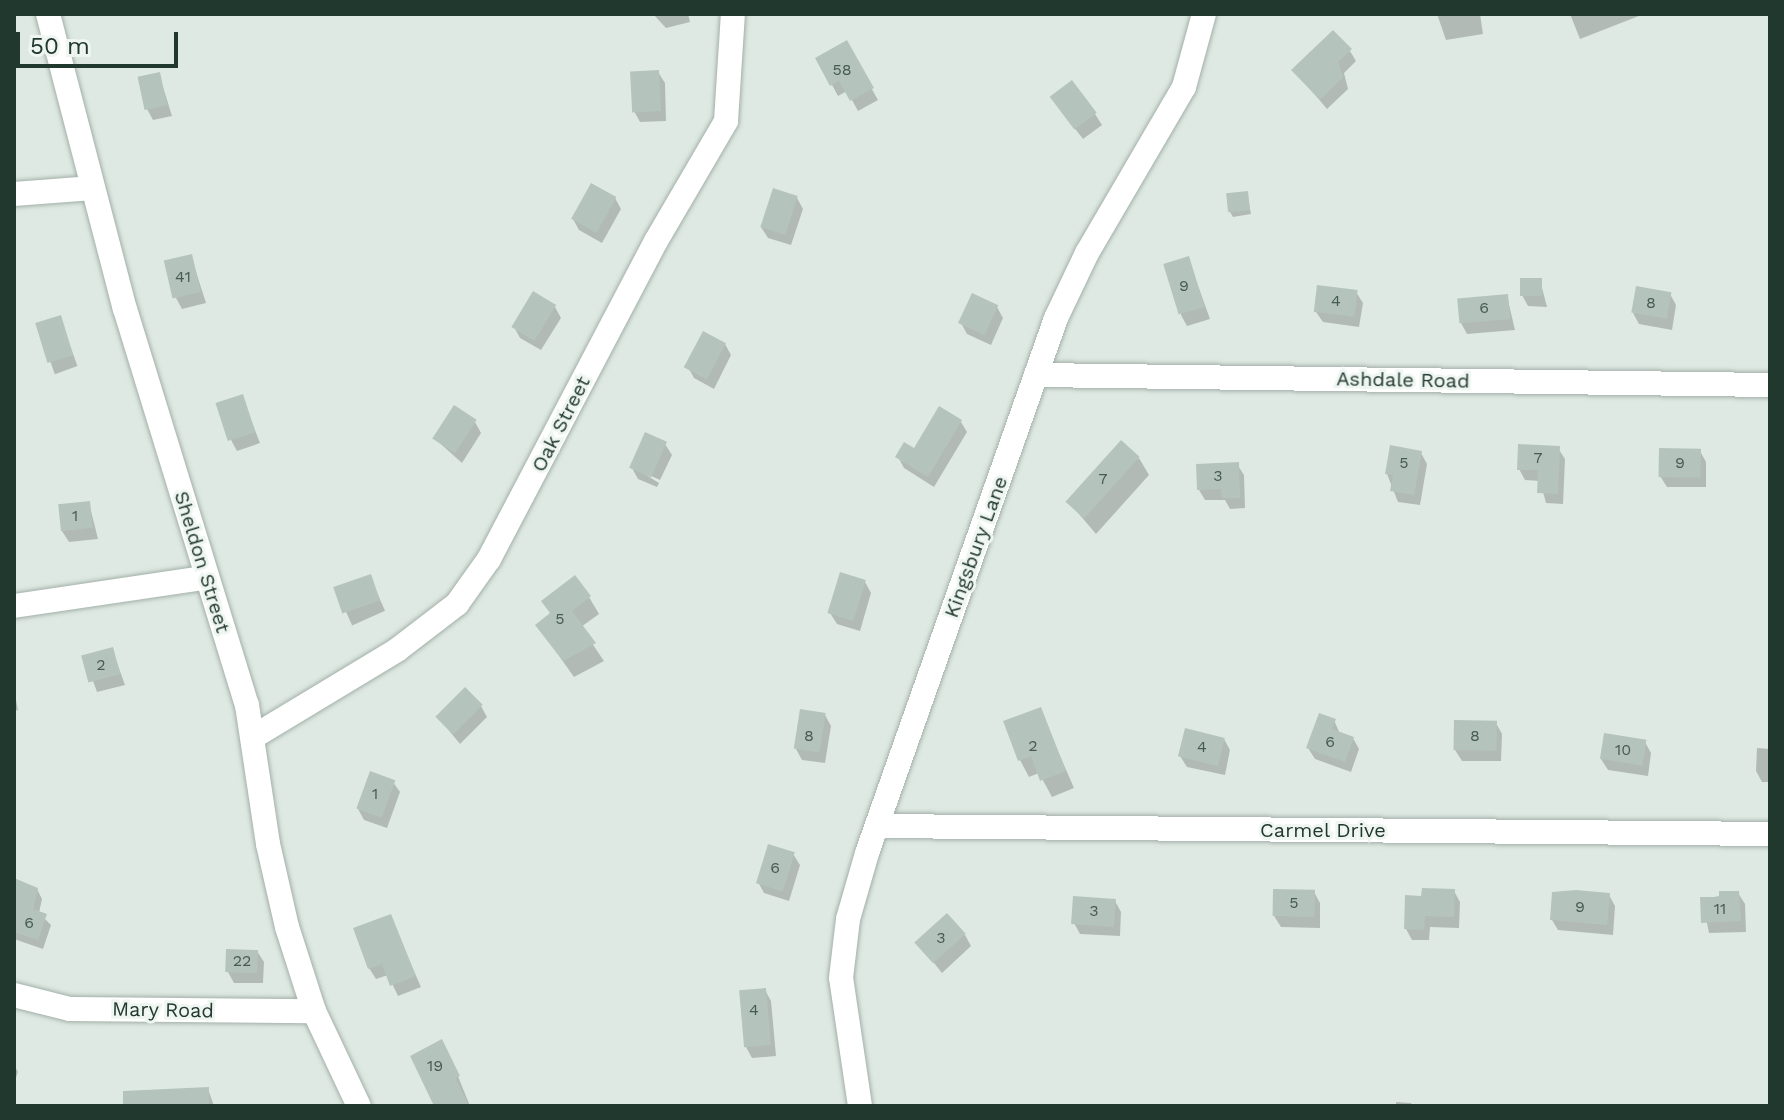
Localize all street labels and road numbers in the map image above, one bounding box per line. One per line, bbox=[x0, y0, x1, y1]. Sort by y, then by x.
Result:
street label: Ashdale Road bbox=[1336, 367, 1470, 393]
street label: Oak Street bbox=[527, 372, 595, 476]
street label: Kingsbury Lane bbox=[939, 473, 1013, 621]
street label: Sheldon Street bbox=[169, 488, 235, 636]
street label: Carmel Drive bbox=[1260, 818, 1386, 842]
street label: Mary Road bbox=[112, 997, 214, 1023]

